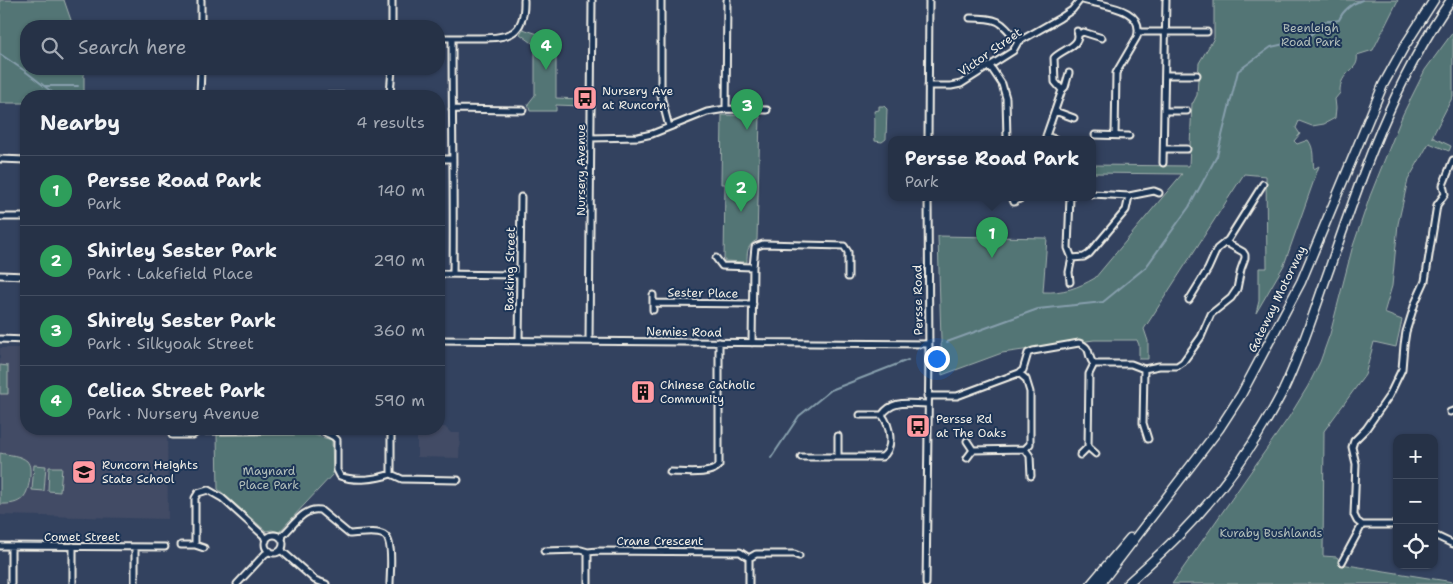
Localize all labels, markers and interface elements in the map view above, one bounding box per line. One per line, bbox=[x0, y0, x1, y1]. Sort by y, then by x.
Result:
search box bbox=[20, 20, 445, 75]
park label: Beenleigh Road Park bbox=[1281, 20, 1341, 50]
street label: Victor Street bbox=[955, 24, 1025, 80]
pin: 4 bbox=[530, 29, 562, 70]
icon: search bbox=[38, 34, 66, 62]
text: Search here bbox=[78, 35, 187, 60]
place label: Nursery Ave at Runcorn bbox=[602, 83, 673, 113]
bus stop icon: Nursery Ave at Runcorn bbox=[572, 85, 598, 111]
pin: 3 bbox=[731, 89, 763, 130]
text: Nearby bbox=[40, 109, 120, 137]
text: 4 results bbox=[356, 112, 425, 133]
street label: Nursery Avenue bbox=[573, 124, 589, 216]
popup bbox=[888, 136, 1096, 201]
text: Persse Road Park bbox=[905, 146, 1079, 171]
text: Persse Road Park bbox=[87, 168, 262, 193]
pin: 2 bbox=[725, 171, 757, 212]
text: Park bbox=[905, 171, 939, 192]
text: 1 bbox=[52, 180, 60, 201]
text: 140 m bbox=[378, 180, 425, 201]
text: Park bbox=[87, 193, 121, 214]
pin: 1 bbox=[976, 217, 1008, 258]
street label: Basking Street bbox=[501, 227, 519, 311]
text: Shirley Sester Park bbox=[87, 238, 277, 263]
street label: Gateway Motorway bbox=[1244, 243, 1310, 355]
text: 2 bbox=[50, 250, 62, 271]
text: 290 m bbox=[373, 250, 425, 271]
text: Park · Lakefield Place bbox=[87, 263, 253, 284]
street label: Persse Road bbox=[909, 264, 927, 335]
street label: Sester Place bbox=[668, 284, 739, 302]
text: Shirely Sester Park bbox=[87, 308, 276, 333]
text: 3 bbox=[50, 320, 62, 341]
text: 360 m bbox=[373, 320, 425, 341]
street label: Nemies Road bbox=[646, 323, 722, 341]
text: Park · Silkyoak Street bbox=[87, 333, 254, 354]
your location bbox=[924, 346, 950, 372]
place label: Chinese Catholic Community bbox=[660, 377, 755, 407]
text: Celica Street Park bbox=[87, 378, 265, 403]
building icon: Chinese Catholic Community bbox=[630, 379, 656, 405]
text: 4 bbox=[50, 390, 62, 411]
text: 590 m bbox=[375, 390, 425, 411]
text: Park · Nursery Avenue bbox=[87, 403, 259, 424]
place label: Persse Rd at The Oaks bbox=[936, 411, 1007, 441]
bus stop icon: Persse Rd at The Oaks bbox=[905, 413, 931, 439]
map controls bbox=[1393, 434, 1438, 569]
button: + bbox=[1393, 434, 1438, 479]
place label: Runcorn Heights State School bbox=[102, 457, 198, 487]
school or university icon: Runcorn Heights State School bbox=[71, 459, 97, 485]
park label: Maynard Place Park bbox=[239, 463, 299, 493]
button: − bbox=[1393, 479, 1438, 524]
button: locate bbox=[1393, 524, 1438, 569]
park label: Kuraby Bushlands bbox=[1219, 525, 1323, 541]
street label: Comet Street bbox=[44, 529, 120, 545]
street label: Crane Crescent bbox=[617, 533, 703, 549]

